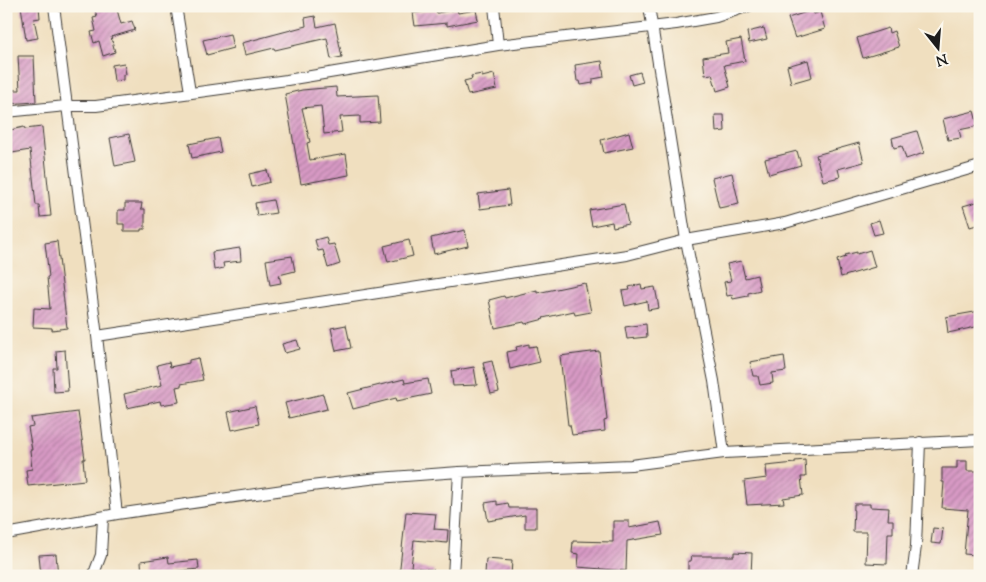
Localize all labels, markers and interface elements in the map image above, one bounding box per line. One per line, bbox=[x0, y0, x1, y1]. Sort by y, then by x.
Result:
north arrow bbox=[914, 22, 964, 72]
text: N bbox=[933, 47, 949, 70]

